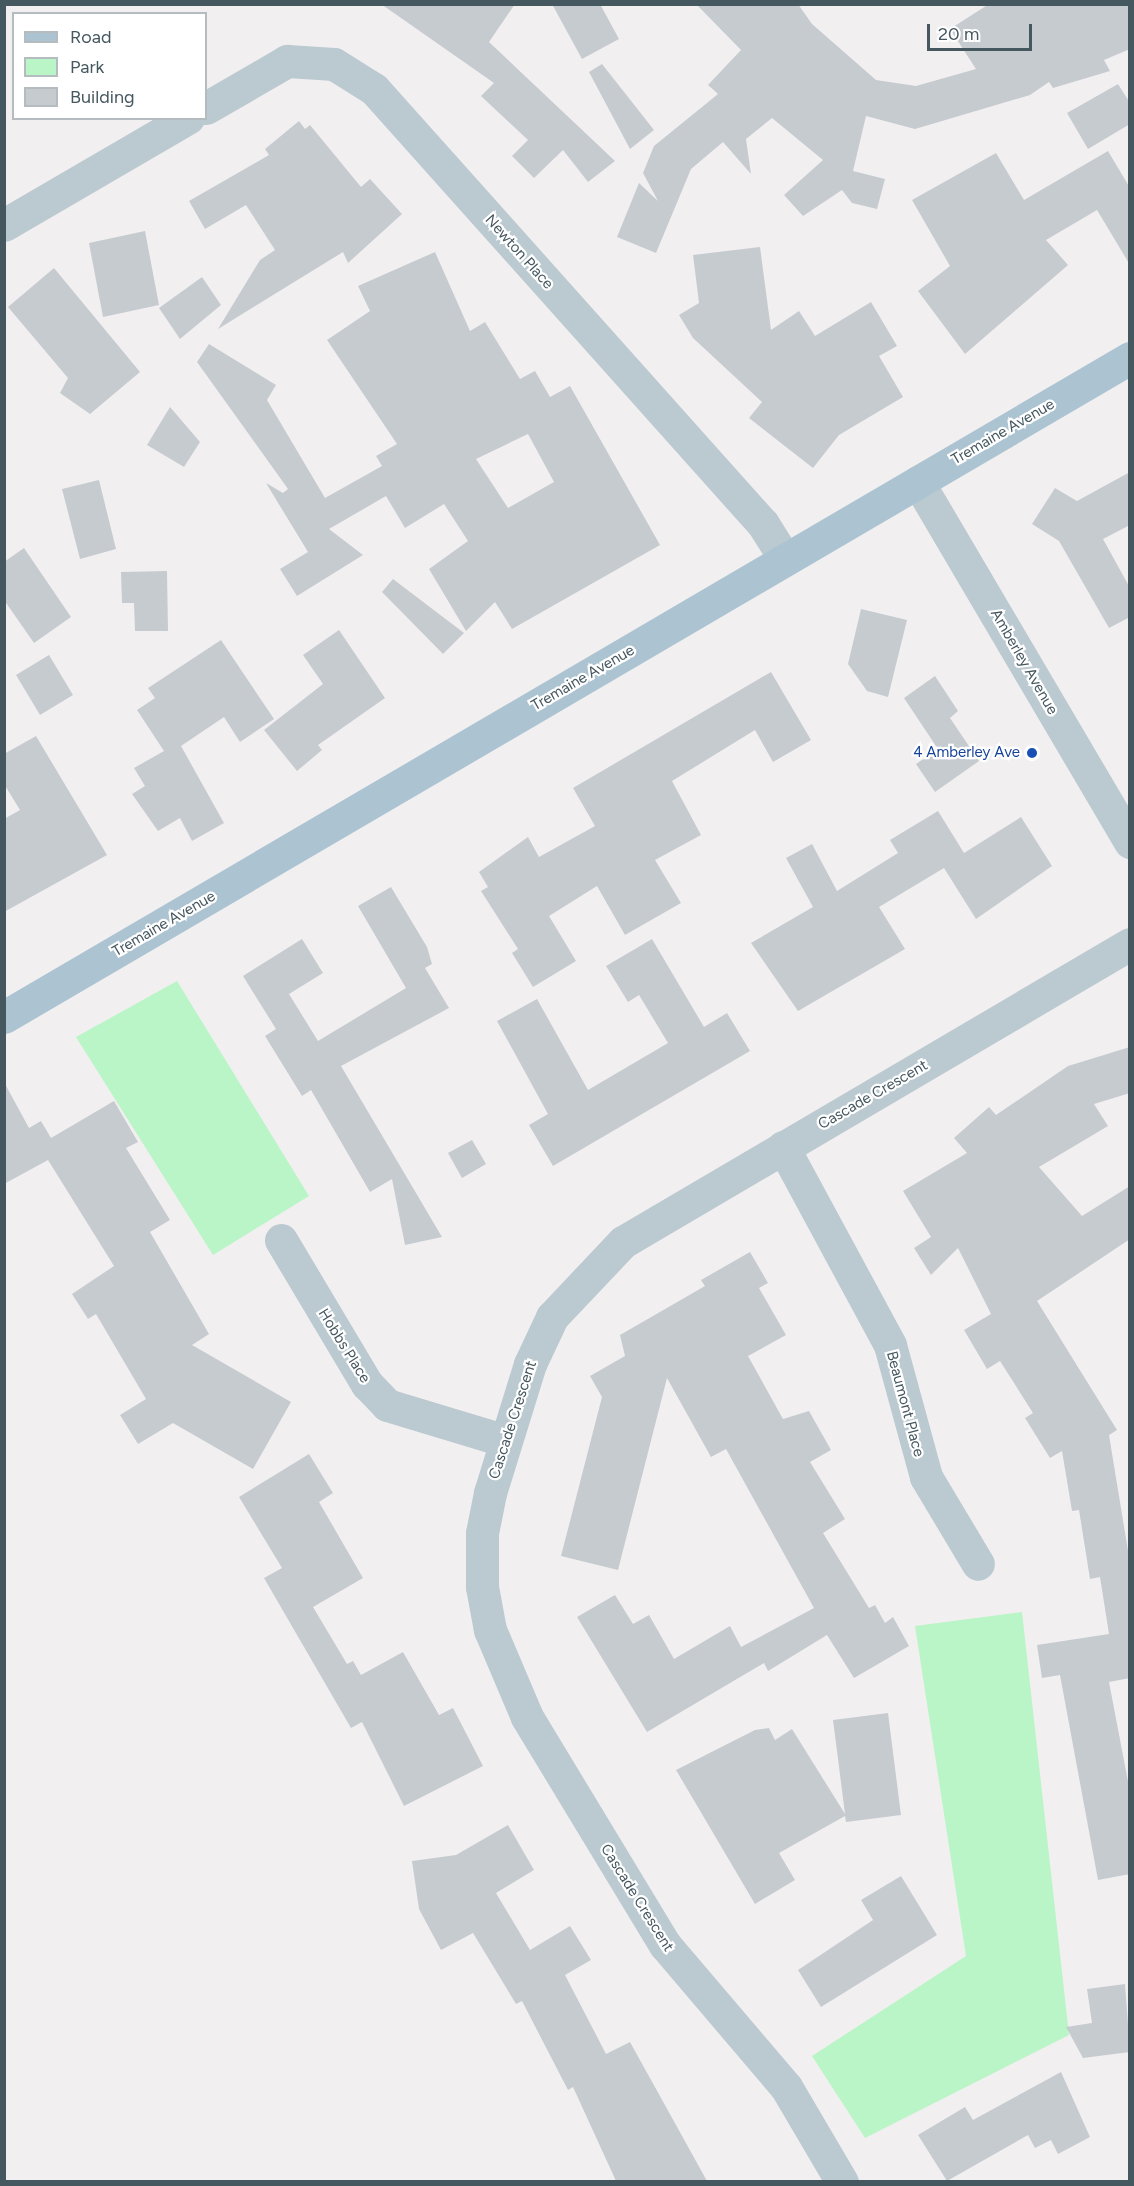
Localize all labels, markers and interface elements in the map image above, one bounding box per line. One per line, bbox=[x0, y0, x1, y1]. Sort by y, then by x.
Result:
legend bbox=[12, 12, 207, 120]
scale bar bbox=[930, 12, 1035, 50]
text: 20 m bbox=[938, 23, 979, 45]
text: Road bbox=[70, 26, 111, 48]
text: Park bbox=[70, 56, 104, 78]
text: Building bbox=[70, 86, 135, 108]
street label: Newton Place bbox=[481, 211, 557, 293]
street label: Tremaine Avenue bbox=[948, 395, 1058, 469]
street label: Amberley Avenue bbox=[987, 606, 1061, 718]
street label: Tremaine Avenue bbox=[528, 641, 638, 715]
place label: 4 Amberley Ave bbox=[913, 744, 1020, 762]
marker: 4 Amberley Ave bbox=[1025, 746, 1039, 760]
street label: Tremaine Avenue bbox=[109, 887, 219, 961]
street label: Cascade Crescent bbox=[815, 1056, 931, 1134]
street label: Hobbs Place bbox=[314, 1306, 374, 1386]
street label: Beaumont Place bbox=[882, 1349, 928, 1459]
street label: Cascade Crescent bbox=[485, 1359, 541, 1481]
street label: Cascade Crescent bbox=[597, 1841, 677, 1955]

